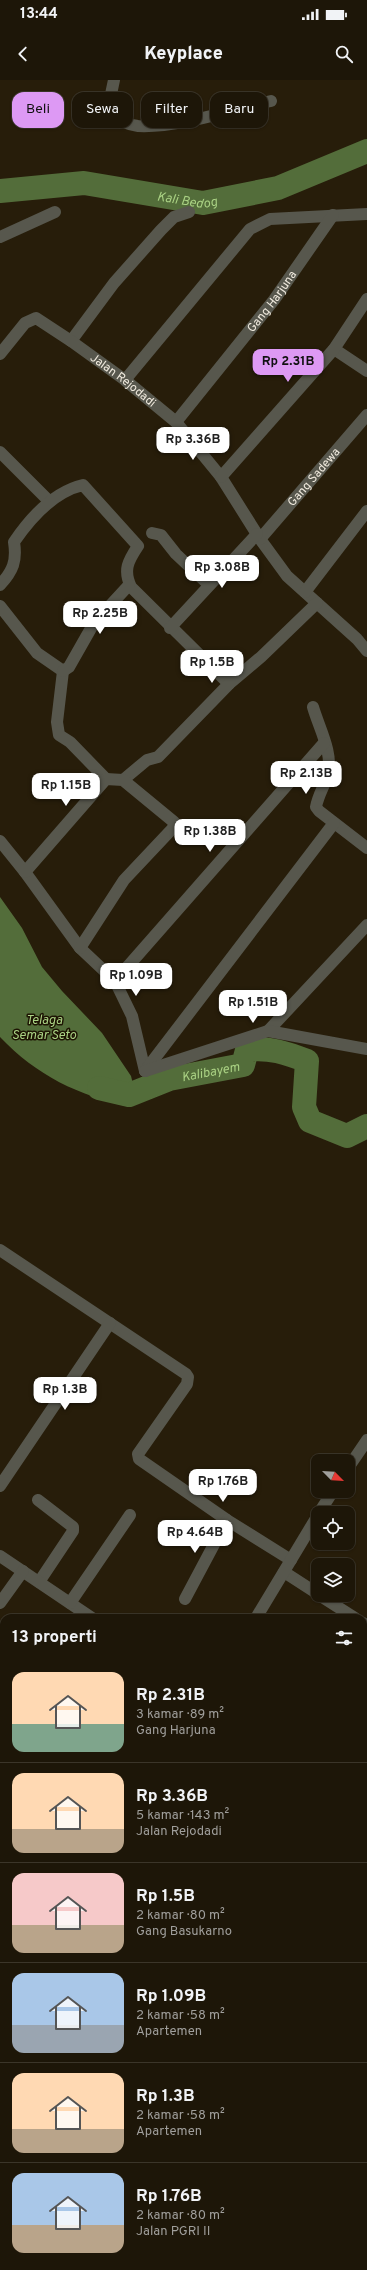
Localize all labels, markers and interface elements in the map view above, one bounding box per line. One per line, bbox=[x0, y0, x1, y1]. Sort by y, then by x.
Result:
text: 13:44 bbox=[20, 5, 58, 24]
icon: back bbox=[12, 43, 34, 65]
text: Keyplace bbox=[144, 43, 223, 66]
icon: search bbox=[333, 43, 355, 65]
chip: Beli bbox=[12, 92, 64, 128]
chip: Sewa bbox=[72, 92, 133, 128]
chip: Filter bbox=[141, 92, 202, 128]
chip: Baru bbox=[210, 92, 268, 128]
water label: Kali Bedog bbox=[156, 189, 220, 213]
street label: Gang Harjuna bbox=[244, 268, 301, 336]
pin: Rp 2.31B bbox=[247, 349, 329, 383]
street label: Jalan Rejodadi bbox=[86, 350, 159, 411]
text: Rp 2.31B bbox=[262, 354, 314, 370]
pin: Rp 3.36B bbox=[152, 427, 234, 461]
text: Rp 3.36B bbox=[165, 432, 221, 448]
street label: Gang Sadewa bbox=[284, 445, 344, 510]
pin: Rp 3.08B bbox=[181, 555, 263, 589]
text: Rp 3.08B bbox=[194, 560, 250, 576]
pin: Rp 2.25B bbox=[59, 601, 141, 635]
text: Rp 2.25B bbox=[72, 606, 128, 622]
pin: Rp 1.5B bbox=[175, 650, 249, 684]
text: Rp 1.5B bbox=[189, 655, 235, 671]
pin: Rp 2.13B bbox=[265, 761, 347, 795]
text: Rp 2.13B bbox=[280, 766, 332, 782]
pin: Rp 1.15B bbox=[25, 773, 107, 807]
text: Rp 1.15B bbox=[41, 778, 91, 794]
pin: Rp 1.38B bbox=[169, 819, 251, 853]
text: Rp 1.38B bbox=[183, 824, 237, 840]
pin: Rp 1.09B bbox=[95, 963, 177, 997]
text: Rp 1.09B bbox=[109, 968, 163, 984]
pin: Rp 1.51B bbox=[212, 990, 294, 1024]
text: Rp 1.51B bbox=[228, 995, 278, 1011]
water label: Telaga Semar Seto bbox=[12, 1013, 76, 1044]
water label: Kalibayem bbox=[180, 1060, 241, 1086]
pin: Rp 1.3B bbox=[28, 1377, 102, 1411]
text: Rp 1.3B bbox=[43, 1382, 87, 1398]
north arrow bbox=[311, 1454, 355, 1498]
map controls bbox=[311, 1454, 355, 1602]
pin: Rp 1.76B bbox=[182, 1469, 264, 1503]
text: Rp 1.76B bbox=[198, 1474, 248, 1490]
button: locate bbox=[311, 1506, 355, 1550]
pin: Rp 4.64B bbox=[154, 1520, 236, 1554]
text: Rp 4.64B bbox=[167, 1525, 223, 1541]
button: layers bbox=[311, 1558, 355, 1602]
text: 13 properti bbox=[12, 1627, 97, 1649]
icon: filters bbox=[333, 1627, 355, 1649]
text: Rp 2.31B bbox=[136, 1685, 205, 1707]
icon: home bbox=[44, 1688, 92, 1736]
text: 3 kamar · 89 m² bbox=[136, 1707, 224, 1723]
text: Gang Harjuna bbox=[136, 1723, 215, 1739]
text: Rp 3.36B bbox=[136, 1786, 208, 1808]
icon: home bbox=[44, 1789, 92, 1837]
text: 5 kamar · 143 m² bbox=[136, 1808, 229, 1824]
text: Jalan Rejodadi bbox=[136, 1824, 222, 1840]
text: Rp 1.5B bbox=[136, 1886, 195, 1908]
icon: home bbox=[44, 1889, 92, 1937]
text: 2 kamar · 80 m² bbox=[136, 1908, 225, 1924]
text: Gang Basukarno bbox=[136, 1924, 232, 1940]
text: Rp 1.09B bbox=[136, 1986, 206, 2008]
icon: home bbox=[44, 1989, 92, 2037]
text: 2 kamar · 58 m² bbox=[136, 2008, 225, 2024]
text: Apartemen bbox=[136, 2024, 202, 2040]
text: Rp 1.3B bbox=[136, 2086, 195, 2108]
icon: home bbox=[44, 2089, 92, 2137]
text: 2 kamar · 58 m² bbox=[136, 2108, 225, 2124]
text: Apartemen bbox=[136, 2124, 202, 2140]
text: Rp 1.76B bbox=[136, 2186, 202, 2208]
icon: home bbox=[44, 2189, 92, 2237]
text: 2 kamar · 80 m² bbox=[136, 2208, 225, 2224]
text: Jalan PGRI II bbox=[136, 2224, 210, 2240]

